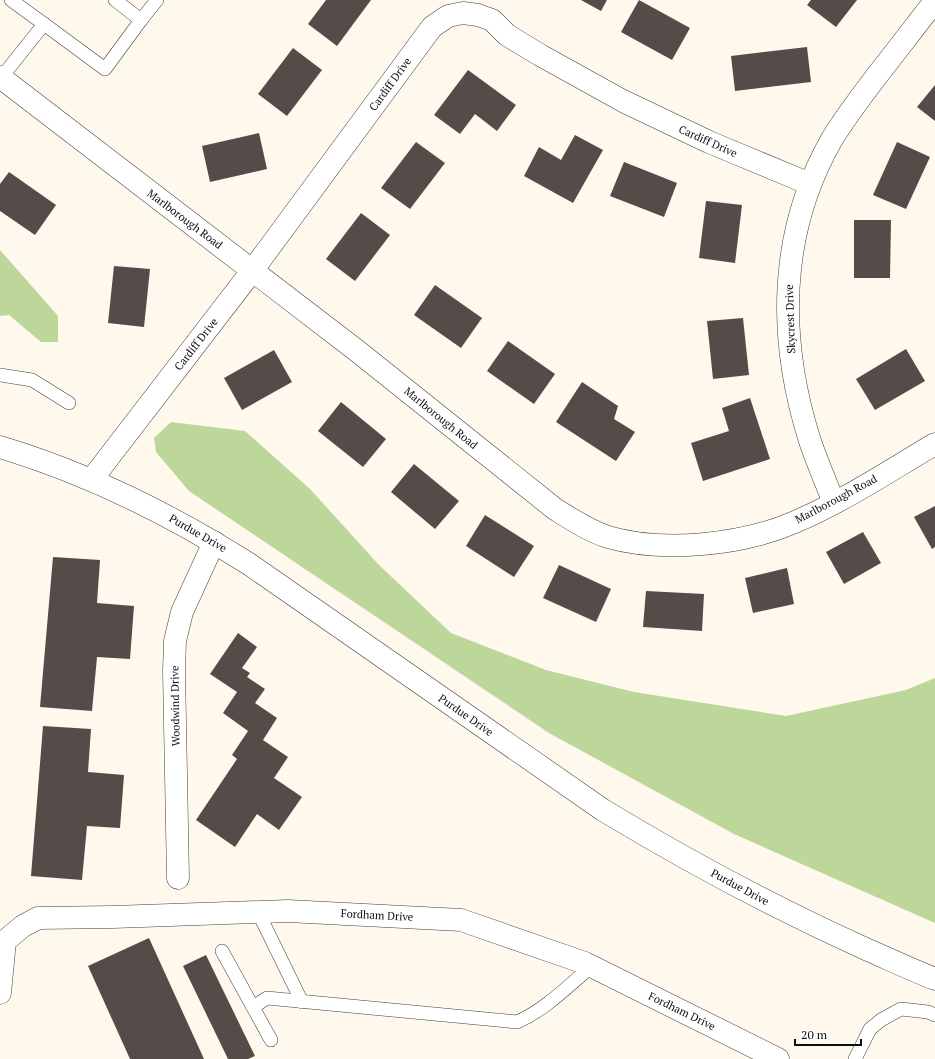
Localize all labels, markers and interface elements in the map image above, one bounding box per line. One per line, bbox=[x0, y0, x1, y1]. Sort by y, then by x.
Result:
street label: Cardiff Drive bbox=[366, 54, 414, 113]
street label: Cardiff Drive bbox=[677, 122, 740, 160]
street label: Marlborough Road bbox=[145, 186, 225, 252]
street label: Skycrest Drive bbox=[782, 284, 798, 354]
street label: Cardiff Drive bbox=[171, 315, 221, 373]
street label: Marlborough Road bbox=[401, 384, 481, 452]
street label: Marlborough Road bbox=[793, 472, 879, 526]
street label: Purdue Drive bbox=[167, 511, 230, 555]
street label: Woodwind Drive bbox=[167, 665, 183, 746]
street label: Purdue Drive bbox=[436, 691, 497, 739]
street label: Purdue Drive bbox=[708, 866, 772, 908]
street label: Fordham Drive bbox=[340, 906, 414, 924]
street label: Fordham Drive bbox=[646, 989, 718, 1033]
scale bar bbox=[795, 1021, 861, 1047]
text: 20 m bbox=[801, 1027, 828, 1042]

